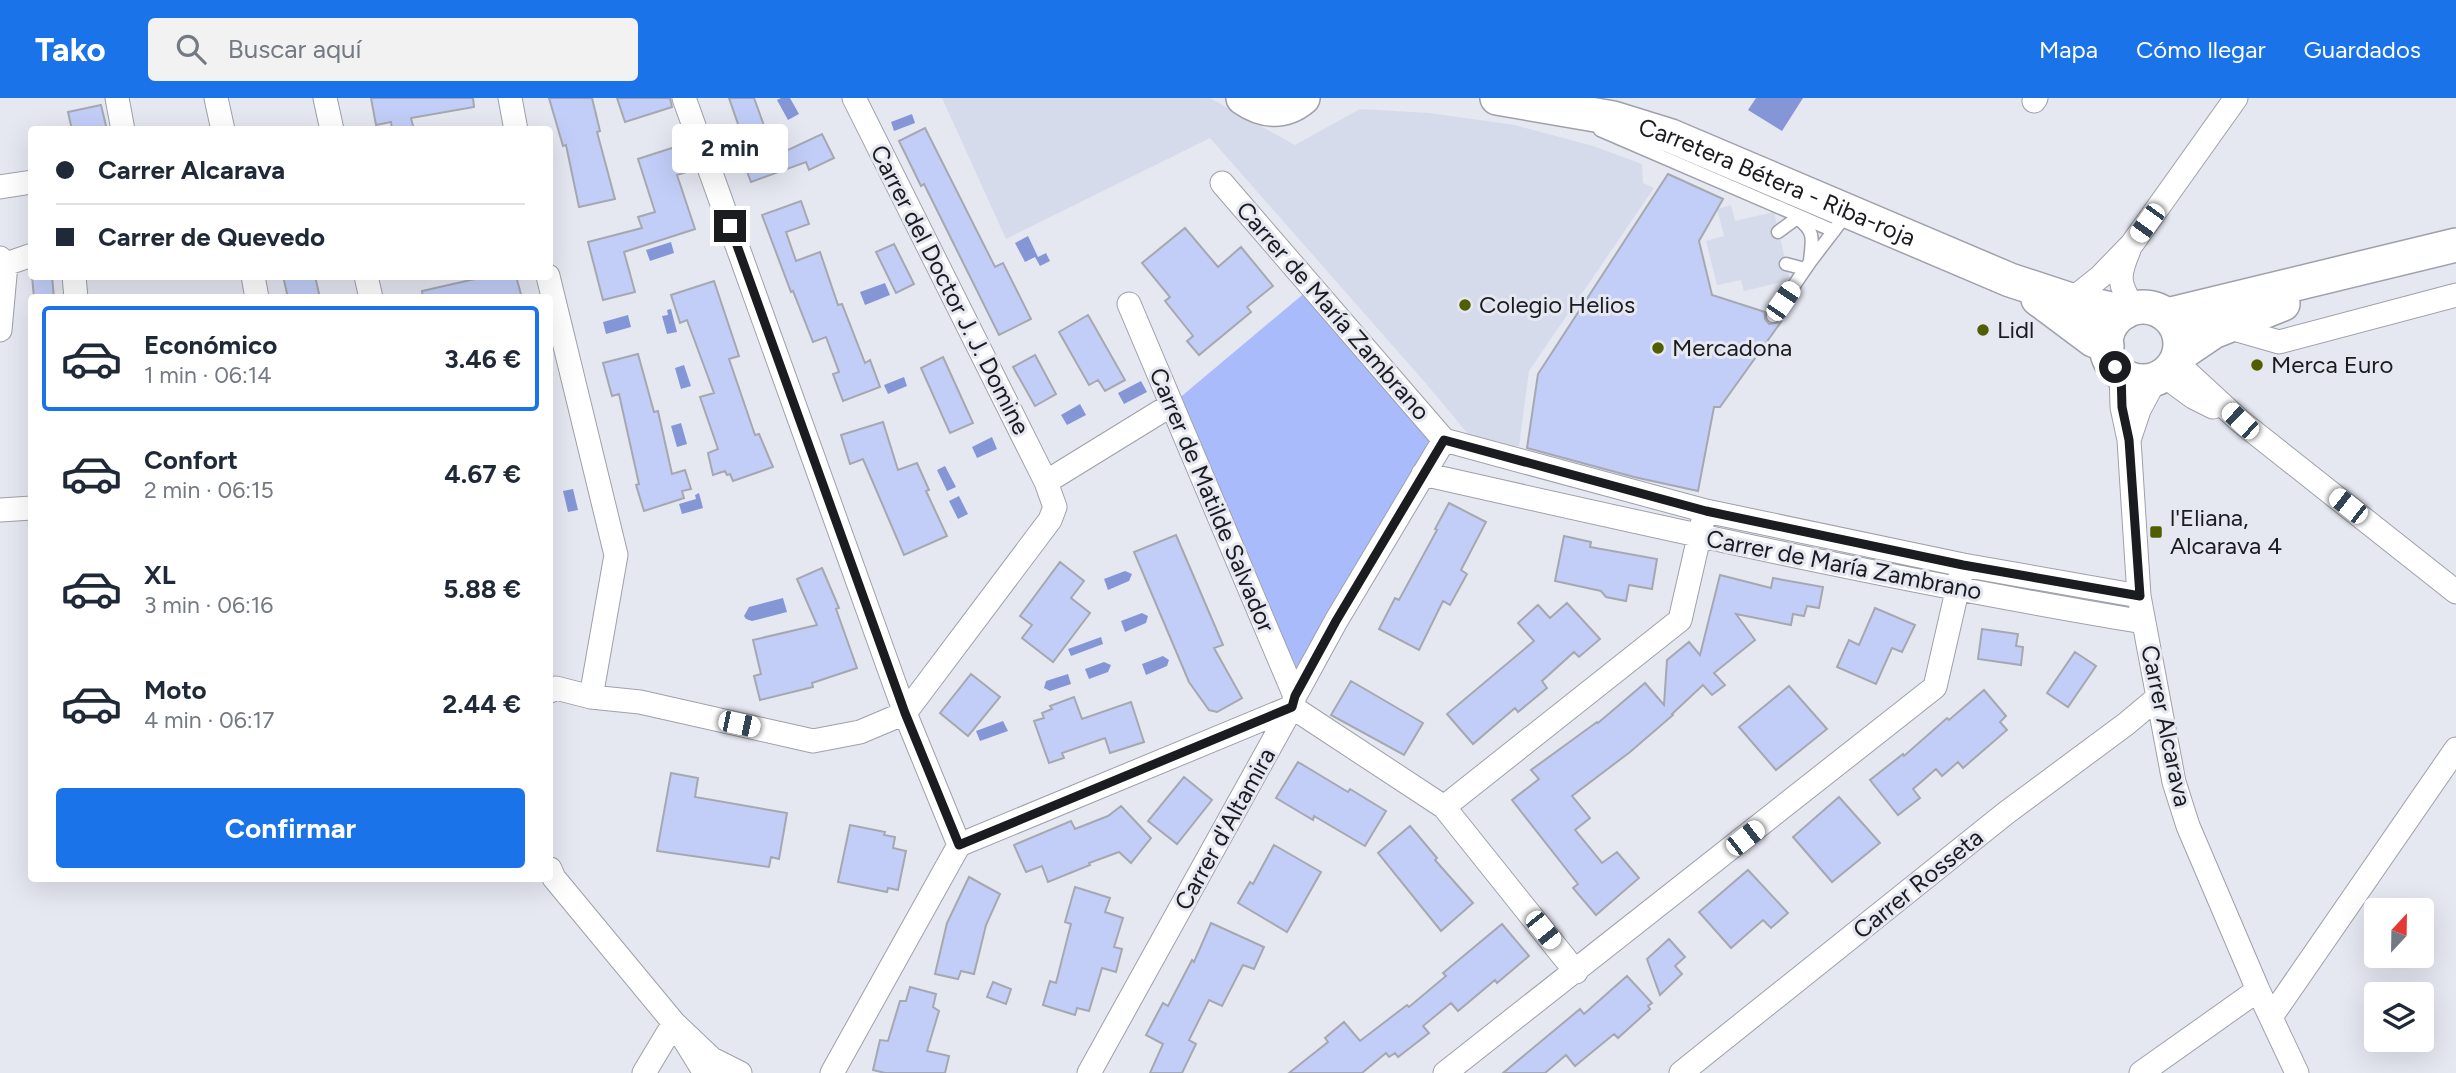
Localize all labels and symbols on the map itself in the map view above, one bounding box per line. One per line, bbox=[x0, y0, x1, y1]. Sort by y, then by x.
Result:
street label: Carretera Bétera - Riba-roja bbox=[1635, 112, 1920, 252]
callout: 2 min bbox=[672, 124, 788, 174]
street label: Carrer del Doctor J. J. Domine bbox=[865, 140, 1036, 439]
street label: Carrer de María Zambrano bbox=[1231, 195, 1436, 426]
car bbox=[2127, 200, 2168, 246]
route end bbox=[714, 210, 746, 242]
car bbox=[1763, 278, 1804, 324]
place label: Colegio Helios bbox=[1479, 290, 1635, 319]
marker: Colegio Helios bbox=[1457, 297, 1473, 313]
place label: Lidl bbox=[1997, 315, 2034, 344]
marker: Lidl bbox=[1975, 322, 1991, 338]
place label: Mercadona bbox=[1672, 333, 1792, 362]
marker: Mercadona bbox=[1650, 340, 1666, 356]
place label: Merca Euro bbox=[2271, 350, 2393, 379]
route start bbox=[2099, 351, 2131, 383]
marker: Merca Euro bbox=[2249, 357, 2265, 373]
street label: Carrer de Matilde Salvador bbox=[1144, 363, 1281, 636]
car bbox=[2218, 399, 2263, 443]
car bbox=[2325, 485, 2372, 527]
place label: l'Eliana, Alcarava 4 bbox=[2170, 503, 2282, 560]
street label: Carrer de María Zambrano bbox=[1704, 524, 1984, 605]
marker: l'Eliana, Alcarava 4 bbox=[2148, 524, 2164, 540]
street label: Carrer Alcarava bbox=[2135, 643, 2198, 809]
car bbox=[717, 709, 762, 739]
street label: Carrer d'Altamira bbox=[1168, 743, 1281, 915]
car bbox=[1722, 817, 1769, 859]
street label: Carrer Rosseta bbox=[1847, 822, 1988, 945]
north arrow bbox=[2364, 898, 2434, 968]
car bbox=[1522, 907, 1565, 953]

